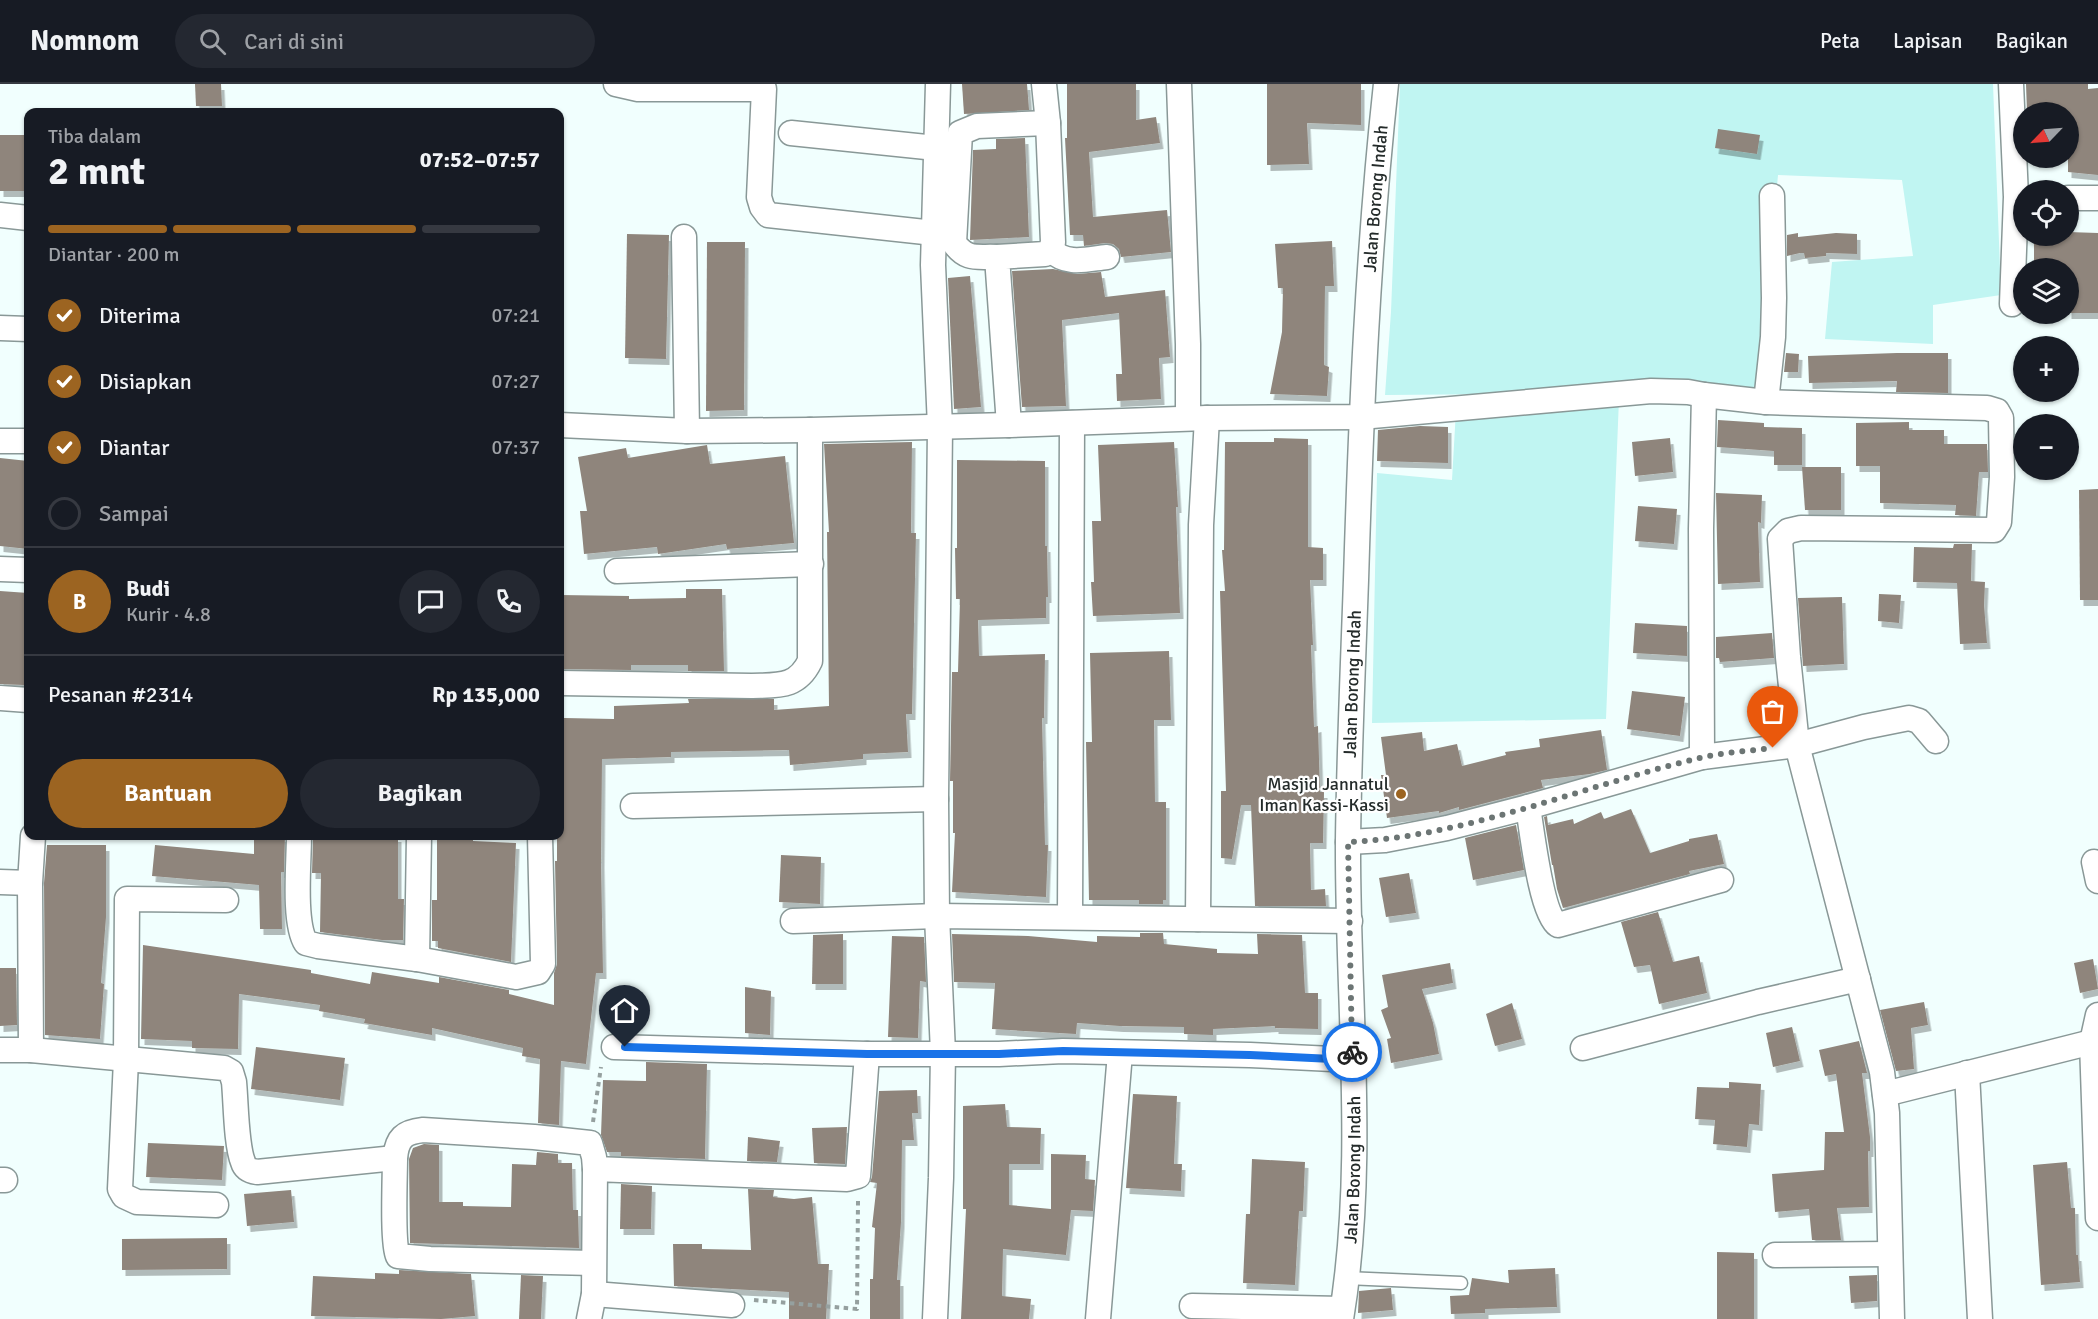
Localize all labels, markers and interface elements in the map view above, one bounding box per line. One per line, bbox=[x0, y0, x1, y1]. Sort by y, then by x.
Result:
search box bbox=[175, 14, 595, 68]
text: Nomnom bbox=[30, 24, 139, 58]
icon: search bbox=[196, 25, 229, 58]
text: Cari di sini bbox=[244, 28, 344, 55]
text: Peta bbox=[1820, 28, 1860, 54]
text: Lapisan bbox=[1893, 28, 1962, 54]
text: Bagikan bbox=[1995, 28, 2068, 54]
north arrow bbox=[2013, 102, 2079, 168]
map controls bbox=[2013, 102, 2079, 480]
text: Tiba dalam bbox=[48, 124, 141, 149]
street label: Jalan Borong Indah bbox=[1359, 124, 1393, 273]
text: 07:52–07:57 bbox=[420, 146, 540, 173]
text: 2 mnt bbox=[48, 147, 145, 195]
button: locate bbox=[2013, 180, 2079, 246]
text: Diantar · 200 m bbox=[48, 242, 180, 267]
button: layers bbox=[2013, 258, 2079, 324]
icon: check bbox=[48, 299, 81, 332]
text: Diterima bbox=[99, 302, 181, 329]
text: 07:21 bbox=[491, 303, 540, 328]
button: + bbox=[2013, 336, 2079, 402]
icon: check bbox=[48, 365, 81, 398]
text: Disiapkan bbox=[99, 368, 192, 395]
text: 07:27 bbox=[491, 369, 540, 394]
button: − bbox=[2013, 414, 2079, 480]
icon: check bbox=[48, 431, 81, 464]
text: Diantar bbox=[99, 434, 169, 461]
text: 07:37 bbox=[491, 435, 540, 460]
text: Sampai bbox=[99, 500, 169, 527]
button: chat bbox=[399, 570, 462, 633]
button: phone bbox=[477, 570, 540, 633]
text: Budi bbox=[126, 575, 170, 602]
text: B bbox=[73, 588, 86, 615]
text: Kurir · 4.8 bbox=[126, 602, 211, 627]
street label: Jalan Borong Indah bbox=[1339, 610, 1366, 758]
text: Pesanan #2314 bbox=[48, 681, 193, 708]
text: Rp 135,000 bbox=[432, 681, 540, 708]
pin bbox=[1747, 686, 1798, 748]
icon: bag bbox=[1756, 695, 1789, 728]
button: Bantuan bbox=[48, 759, 288, 828]
button: Bagikan bbox=[300, 759, 540, 828]
place label: Masjid Jannatul Iman Kassi-Kassi bbox=[1259, 773, 1389, 816]
marker: Masjid Jannatul Iman Kassi-Kassi bbox=[1394, 787, 1408, 801]
pin bbox=[599, 985, 650, 1047]
icon: home bbox=[608, 994, 641, 1027]
courier bbox=[1322, 1022, 1382, 1082]
icon: bike bbox=[1336, 1036, 1369, 1069]
street label: Jalan Borong Indah bbox=[1339, 1096, 1365, 1244]

